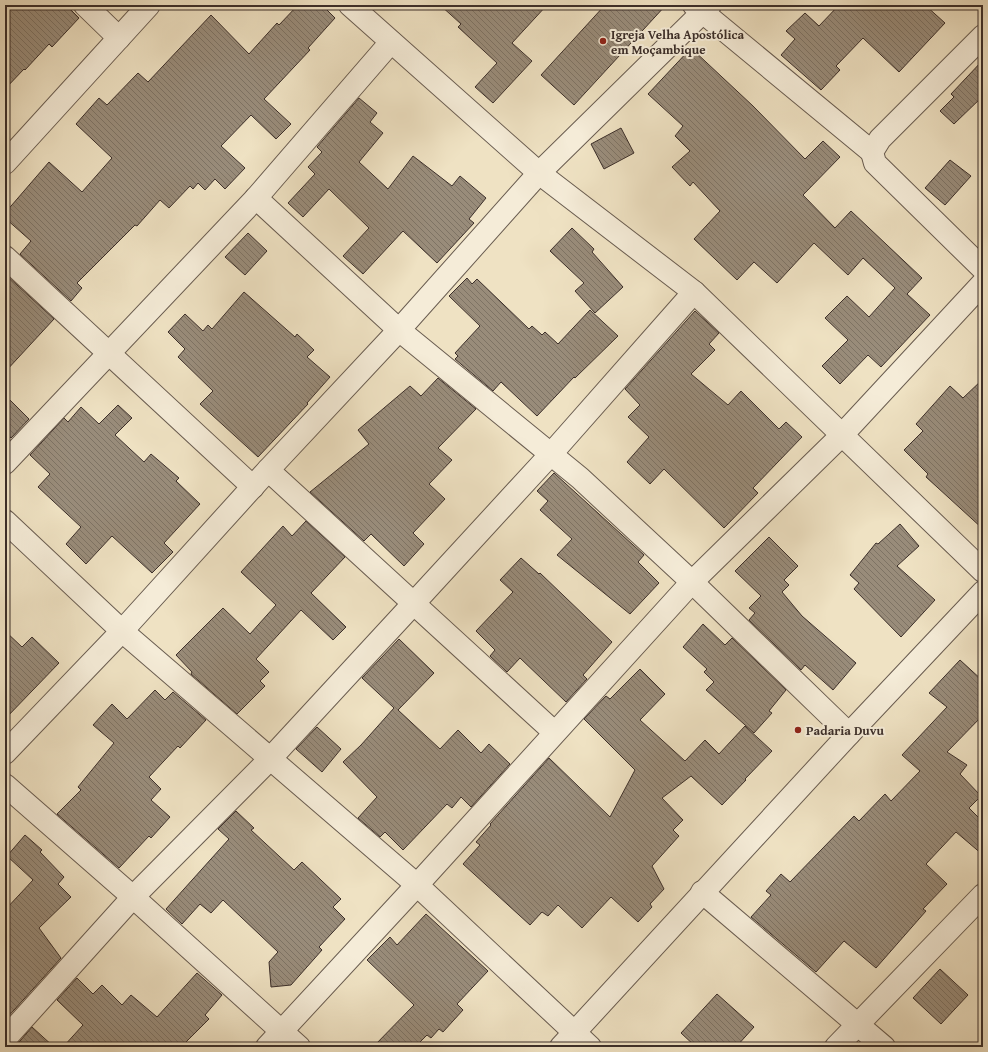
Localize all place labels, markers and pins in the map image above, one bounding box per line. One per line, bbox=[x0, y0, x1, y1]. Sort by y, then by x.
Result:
place label: Igreja Velha Apostólica em Moçambique bbox=[611, 25, 744, 59]
marker: Igreja Velha Apostólica em Moçambique bbox=[598, 36, 608, 46]
place label: Padaria Duvu bbox=[806, 721, 884, 740]
marker: Padaria Duvu bbox=[793, 725, 803, 735]

